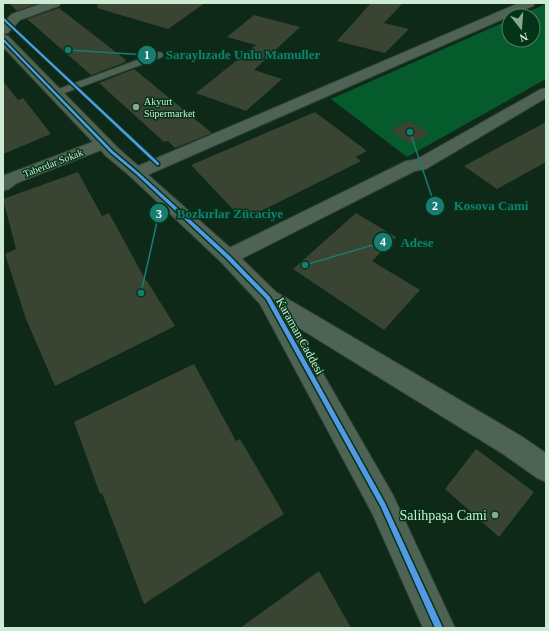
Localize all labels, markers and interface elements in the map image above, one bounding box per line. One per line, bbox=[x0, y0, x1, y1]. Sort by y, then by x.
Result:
north arrow bbox=[501, 8, 541, 48]
text: N bbox=[518, 31, 529, 44]
callout: Saraylızade Unlu Mamuller bbox=[137, 42, 328, 67]
text: Saraylızade Unlu Mamuller bbox=[166, 47, 321, 62]
text: 1 bbox=[144, 48, 150, 62]
place label: Akyurt Süpermarket bbox=[144, 96, 195, 119]
marker: Akyurt Süpermarket bbox=[131, 102, 141, 112]
street label: Taberdar Sokak bbox=[22, 147, 84, 179]
callout: Kosova Cami bbox=[425, 193, 536, 218]
text: Kosova Cami bbox=[454, 198, 529, 213]
text: 2 bbox=[432, 199, 438, 213]
callout: Bozkırlar Zücaciye bbox=[149, 201, 292, 226]
text: Bozkırlar Zücaciye bbox=[177, 206, 283, 221]
text: 3 bbox=[156, 207, 162, 221]
callout: Adese bbox=[373, 230, 442, 255]
text: 4 bbox=[380, 235, 386, 249]
text: Adese bbox=[400, 235, 434, 250]
street label: Karaman Caddesi bbox=[273, 295, 327, 377]
place label: Salihpaşa Cami bbox=[400, 508, 487, 523]
marker: Salihpaşa Cami bbox=[490, 510, 500, 520]

